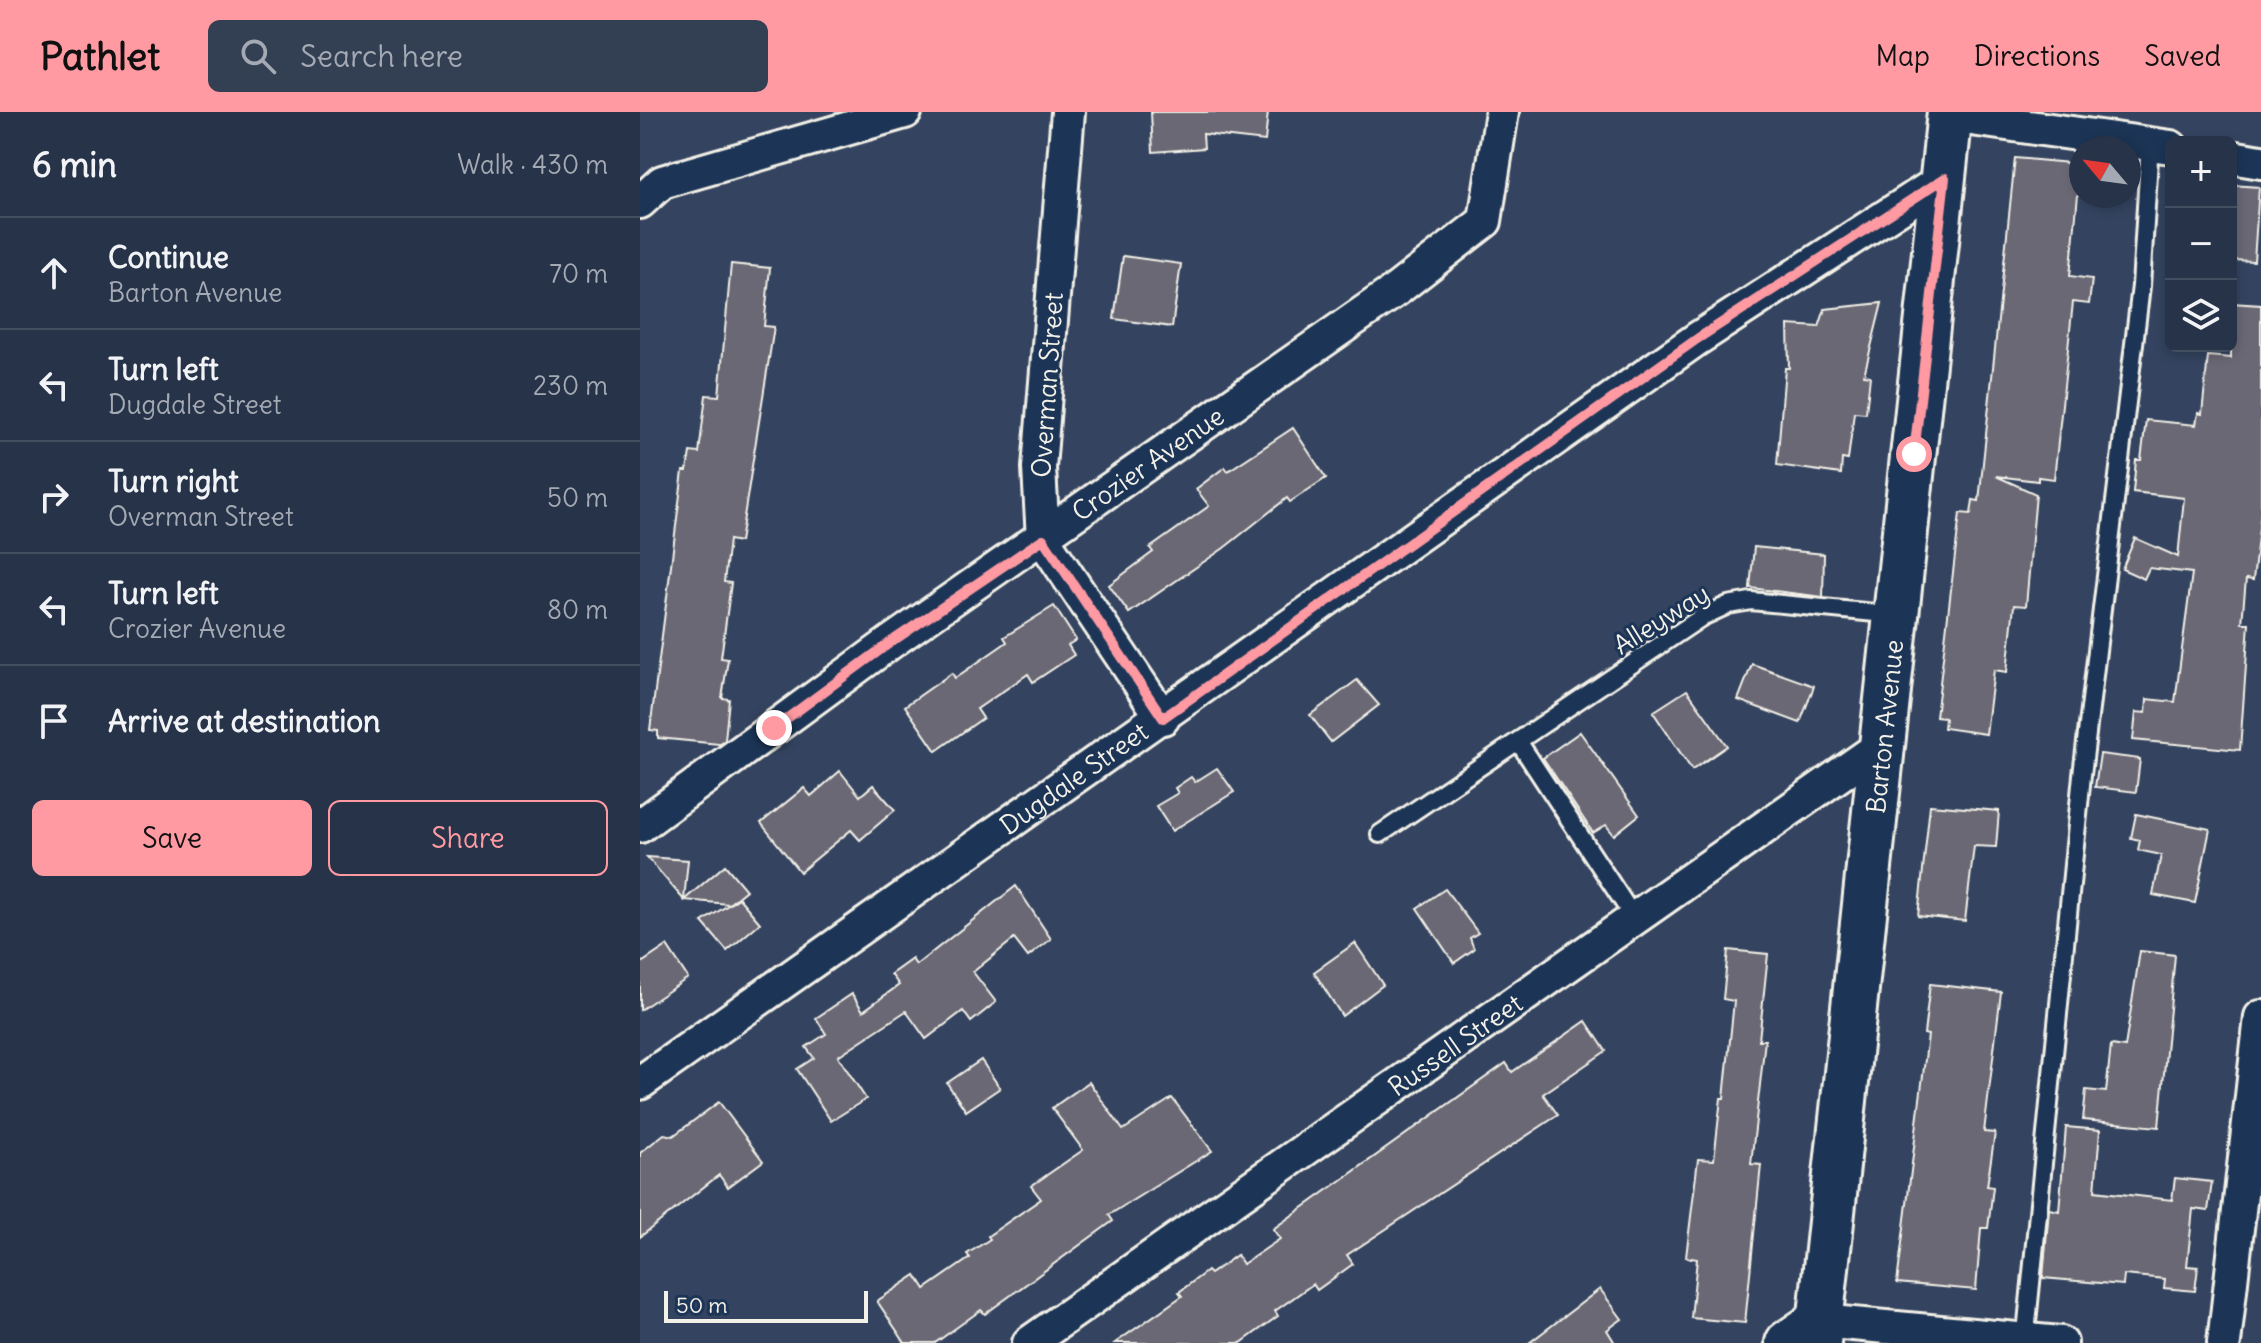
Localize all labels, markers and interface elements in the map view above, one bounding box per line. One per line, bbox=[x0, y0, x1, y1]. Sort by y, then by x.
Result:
search box bbox=[208, 20, 768, 92]
text: Pathlet bbox=[40, 33, 160, 80]
icon: search bbox=[236, 34, 280, 78]
text: Search here bbox=[300, 37, 463, 75]
text: Map bbox=[1875, 38, 1930, 74]
text: Directions bbox=[1974, 38, 2100, 74]
text: Saved bbox=[2144, 38, 2221, 74]
north arrow bbox=[2069, 136, 2141, 208]
map controls bbox=[2165, 136, 2237, 352]
button: + bbox=[2165, 136, 2237, 208]
text: 6 min bbox=[32, 143, 117, 186]
text: Walk · 430 m bbox=[457, 148, 608, 181]
button: − bbox=[2165, 208, 2237, 280]
text: Continue bbox=[108, 238, 229, 276]
icon: ahead bbox=[32, 251, 76, 295]
text: 70 m bbox=[549, 257, 608, 290]
text: Barton Avenue bbox=[108, 276, 282, 309]
button: layers bbox=[2165, 280, 2237, 352]
street label: Overman Street bbox=[1024, 291, 1070, 479]
text: Turn left bbox=[108, 350, 219, 388]
icon: left bbox=[32, 363, 76, 407]
text: 230 m bbox=[533, 369, 608, 402]
text: Dugdale Street bbox=[108, 388, 282, 421]
street label: Crozier Avenue bbox=[1065, 399, 1230, 528]
route start bbox=[1896, 436, 1932, 472]
text: Turn right bbox=[108, 462, 239, 500]
icon: right bbox=[32, 475, 76, 519]
text: 50 m bbox=[547, 481, 608, 514]
text: Overman Street bbox=[108, 500, 294, 533]
text: Turn left bbox=[108, 574, 219, 612]
street label: Alleyway bbox=[1607, 577, 1715, 661]
icon: left bbox=[32, 587, 76, 631]
text: 80 m bbox=[547, 593, 608, 626]
text: Crozier Avenue bbox=[108, 612, 286, 645]
street label: Barton Avenue bbox=[1858, 638, 1910, 815]
icon: arrive bbox=[32, 699, 76, 743]
text: Arrive at destination bbox=[108, 702, 380, 740]
route end bbox=[756, 710, 792, 746]
street label: Dugdale Street bbox=[993, 714, 1154, 841]
button: Save bbox=[32, 800, 312, 876]
button: Share bbox=[328, 800, 608, 876]
street label: Russell Street bbox=[1381, 986, 1529, 1103]
scale bar bbox=[664, 1287, 868, 1323]
text: 50 m bbox=[676, 1291, 728, 1319]

